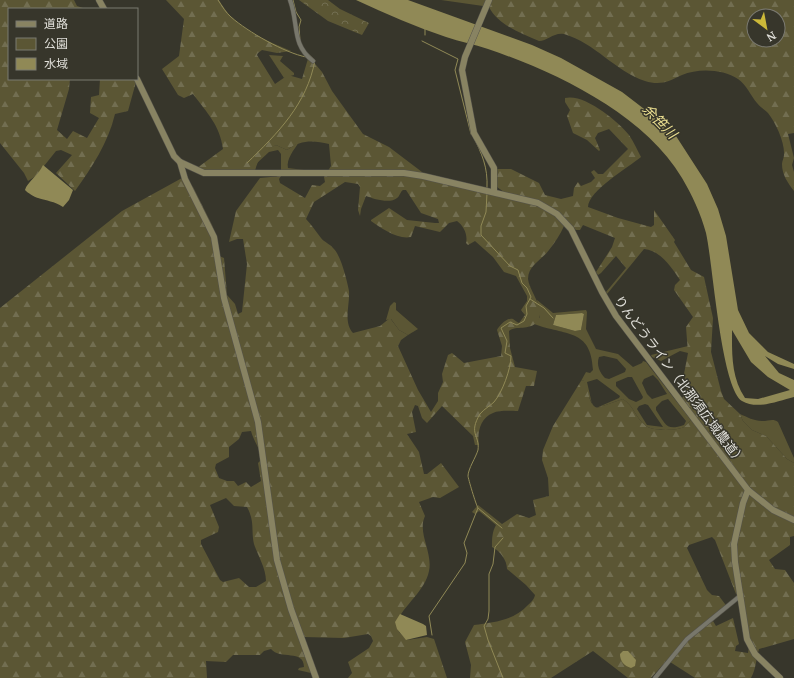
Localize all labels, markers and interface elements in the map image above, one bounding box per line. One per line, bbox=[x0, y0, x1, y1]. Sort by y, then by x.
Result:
legend bbox=[8, 8, 138, 80]
north arrow bbox=[746, 8, 786, 48]
text: 道路 bbox=[44, 16, 68, 31]
text: N bbox=[763, 28, 779, 45]
text: 公園 bbox=[44, 36, 68, 51]
text: 水域 bbox=[44, 56, 68, 71]
water label: 余笹川 bbox=[638, 99, 683, 144]
street label: りんどうライン（北那須広域農道） bbox=[610, 292, 750, 468]

